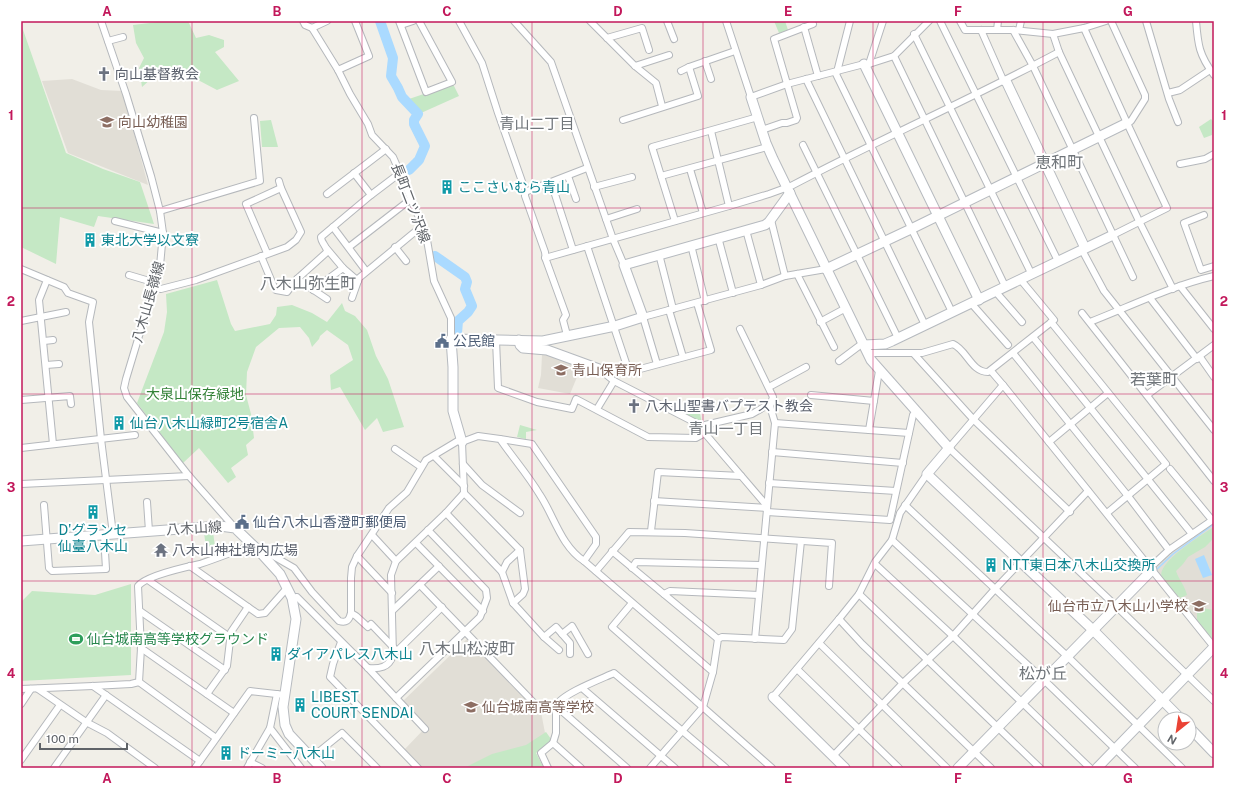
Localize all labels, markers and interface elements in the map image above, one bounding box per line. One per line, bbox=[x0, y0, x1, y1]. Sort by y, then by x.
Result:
text: A bbox=[102, 4, 112, 19]
text: B bbox=[273, 4, 282, 19]
text: C bbox=[442, 4, 452, 19]
text: D bbox=[613, 4, 623, 19]
text: E bbox=[784, 4, 792, 19]
text: F bbox=[954, 4, 962, 19]
text: G bbox=[1123, 4, 1133, 19]
church icon: 向山基督教会 bbox=[96, 66, 112, 82]
place label: 向山基督教会 bbox=[115, 66, 199, 82]
text: 1 bbox=[8, 108, 14, 123]
text: 1 bbox=[1221, 108, 1227, 123]
school or university icon: 向山幼稚園 bbox=[99, 114, 115, 130]
place label: 向山幼稚園 bbox=[118, 114, 188, 130]
district label: 青山二丁目 bbox=[499, 115, 575, 132]
district label: 恵和町 bbox=[1035, 153, 1083, 172]
street label: 長町二ツ沢線 bbox=[388, 161, 434, 245]
building icon: ここさいむら青山 bbox=[439, 179, 455, 195]
place label: ここさいむら青山 bbox=[458, 179, 570, 195]
building icon: 東北大学以文寮 bbox=[82, 232, 98, 248]
place label: 東北大学以文寮 bbox=[101, 232, 199, 248]
street label: 八木山長嶺線 bbox=[129, 259, 167, 345]
district label: 八木山弥生町 bbox=[260, 274, 356, 293]
text: 2 bbox=[7, 294, 15, 309]
text: 2 bbox=[1220, 294, 1228, 309]
public building icon: 公民館 bbox=[434, 333, 450, 349]
place label: 公民館 bbox=[453, 333, 495, 349]
school or university icon: 青山保育所 bbox=[553, 362, 569, 378]
place label: 青山保育所 bbox=[572, 362, 642, 378]
district label: 若葉町 bbox=[1130, 370, 1178, 389]
park label: 大泉山保存緑地 bbox=[146, 386, 244, 402]
church icon: 八木山聖書バプテスト教会 bbox=[626, 398, 642, 414]
place label: 八木山聖書バプテスト教会 bbox=[645, 398, 813, 414]
building icon: 仙台八木山緑町2号宿舎A bbox=[111, 415, 127, 431]
place label: 仙台八木山緑町2号宿舎A bbox=[130, 415, 288, 431]
district label: 青山一丁目 bbox=[688, 420, 764, 437]
text: 3 bbox=[7, 480, 16, 495]
text: 3 bbox=[1220, 480, 1229, 495]
building icon: D'グランセ 仙臺八木山 bbox=[85, 504, 101, 520]
public building icon: 仙台八木山香澄町郵便局 bbox=[234, 514, 250, 530]
place label: 仙台八木山香澄町郵便局 bbox=[253, 514, 407, 530]
street label: 八木山線 bbox=[166, 519, 222, 537]
place label: D'グランセ 仙臺八木山 bbox=[58, 522, 128, 554]
temple icon: 八木山神社境内広場 bbox=[153, 542, 169, 558]
place label: 八木山神社境内広場 bbox=[172, 542, 298, 558]
building icon: NTT東日本八木山交換所 bbox=[983, 557, 999, 573]
place label: NTT東日本八木山交換所 bbox=[1002, 557, 1156, 573]
place label: 仙台市立八木山小学校 bbox=[1048, 598, 1188, 614]
school or university icon: 仙台市立八木山小学校 bbox=[1191, 598, 1207, 614]
sports icon: 仙台城南高等学校グラウンド bbox=[68, 631, 84, 647]
place label: 仙台城南高等学校グラウンド bbox=[87, 631, 269, 647]
district label: 八木山松波町 bbox=[419, 639, 515, 658]
building icon: ダイアパレス八木山 bbox=[268, 646, 284, 662]
place label: ダイアパレス八木山 bbox=[287, 646, 413, 662]
district label: 松が丘 bbox=[1019, 664, 1067, 683]
text: 4 bbox=[7, 666, 16, 681]
text: 4 bbox=[1220, 666, 1229, 681]
place label: LIBEST COURT SENDAI bbox=[311, 689, 413, 721]
building icon: LIBEST COURT SENDAI bbox=[292, 697, 308, 713]
school or university icon: 仙台城南高等学校 bbox=[463, 699, 479, 715]
place label: 仙台城南高等学校 bbox=[482, 699, 594, 715]
north arrow bbox=[1157, 711, 1197, 751]
scale bar bbox=[40, 725, 127, 751]
text: 100 m bbox=[46, 732, 79, 746]
text: N bbox=[1165, 732, 1179, 747]
building icon: ドーミー八木山 bbox=[218, 745, 234, 761]
place label: ドーミー八木山 bbox=[237, 745, 335, 761]
text: A bbox=[102, 771, 112, 786]
text: B bbox=[273, 771, 282, 786]
text: C bbox=[442, 771, 452, 786]
text: D bbox=[613, 771, 623, 786]
text: E bbox=[784, 771, 792, 786]
text: F bbox=[954, 771, 962, 786]
text: G bbox=[1123, 771, 1133, 786]

